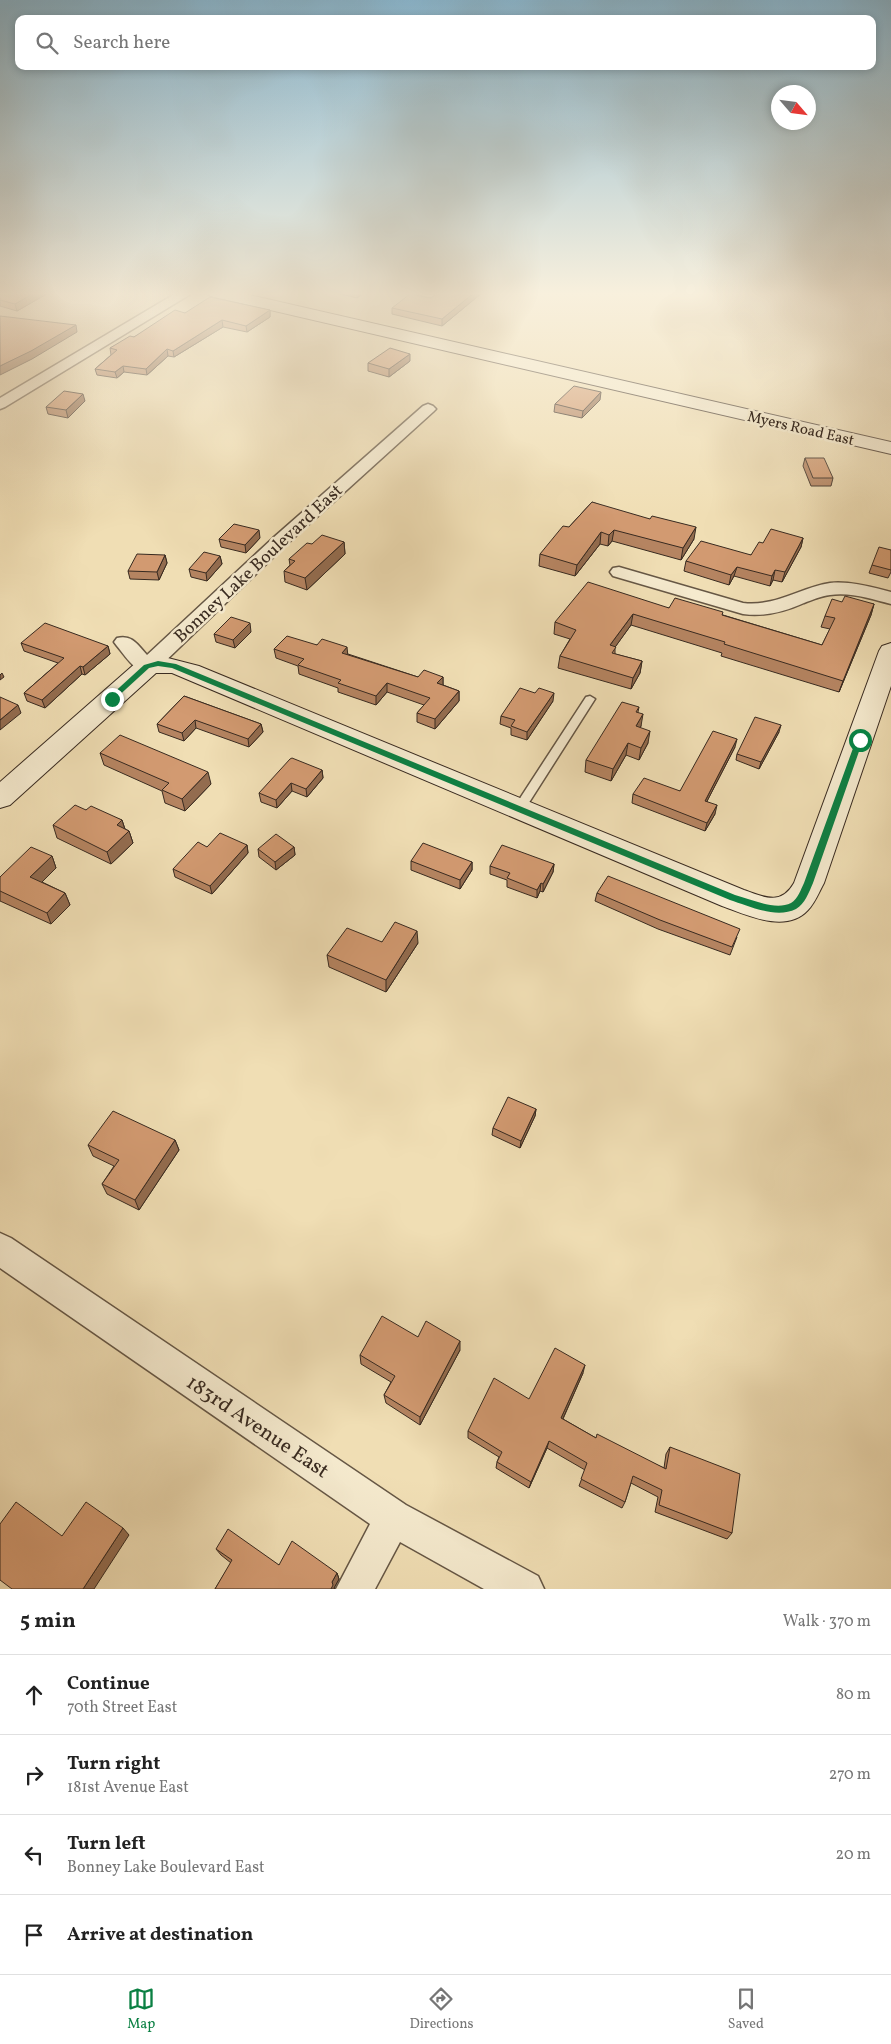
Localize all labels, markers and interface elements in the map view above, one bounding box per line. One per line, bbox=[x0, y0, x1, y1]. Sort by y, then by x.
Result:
search box bbox=[15, 15, 876, 70]
icon: search bbox=[33, 29, 61, 57]
text: Search here bbox=[73, 30, 170, 56]
north arrow bbox=[771, 85, 816, 130]
street label: Myers Road East bbox=[745, 407, 856, 452]
street label: Bonney Lake Boulevard East bbox=[169, 479, 349, 649]
route end bbox=[101, 688, 124, 711]
route start bbox=[849, 729, 872, 752]
street label: 183rd Avenue East bbox=[180, 1369, 334, 1486]
text: 5 min bbox=[20, 1607, 76, 1636]
text: Walk · 370 m bbox=[783, 1611, 871, 1633]
text: Continue bbox=[67, 1671, 150, 1697]
icon: ahead bbox=[20, 1681, 48, 1709]
text: 80 m bbox=[836, 1684, 871, 1706]
text: 70th Street East bbox=[67, 1697, 177, 1719]
text: Turn right bbox=[67, 1751, 160, 1777]
icon: right bbox=[20, 1761, 48, 1789]
text: 270 m bbox=[829, 1764, 871, 1786]
text: 181st Avenue East bbox=[67, 1777, 189, 1799]
text: Turn left bbox=[67, 1831, 146, 1857]
icon: left bbox=[20, 1841, 48, 1869]
text: 20 m bbox=[836, 1844, 871, 1866]
text: Bonney Lake Boulevard East bbox=[67, 1857, 265, 1879]
icon: arrive bbox=[20, 1921, 48, 1949]
text: Arrive at destination bbox=[67, 1922, 253, 1948]
tab: Map bbox=[127, 1985, 155, 2034]
tab: Directions bbox=[409, 1985, 474, 2034]
tab: Saved bbox=[728, 1985, 764, 2034]

